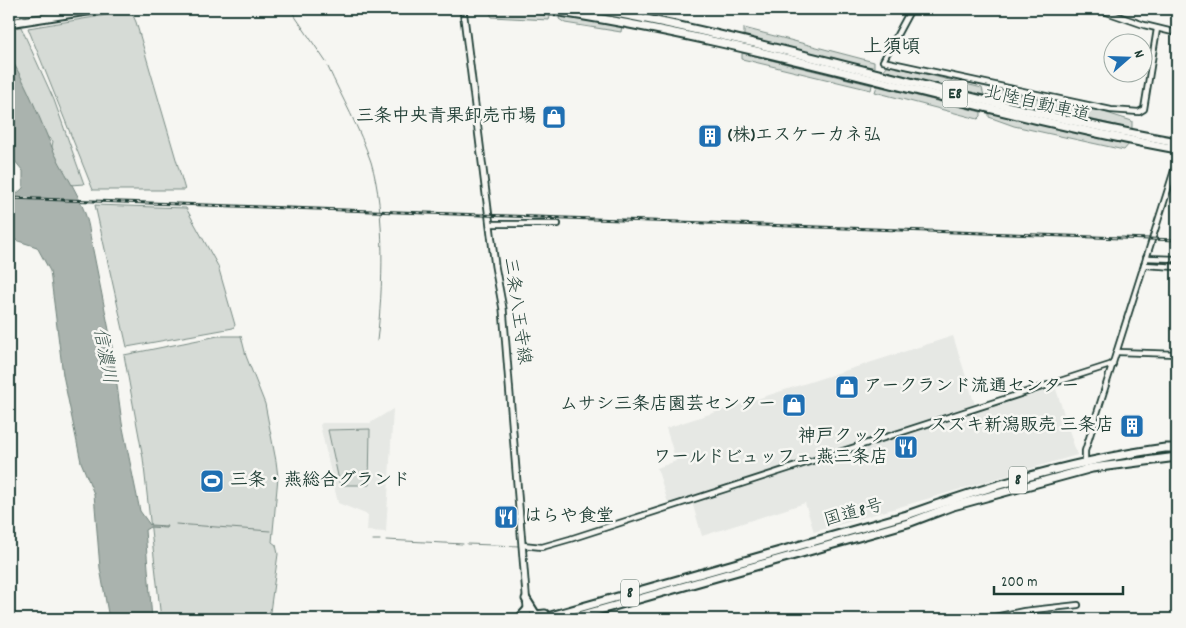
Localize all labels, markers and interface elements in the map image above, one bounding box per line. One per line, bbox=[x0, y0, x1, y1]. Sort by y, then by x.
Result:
north arrow bbox=[1104, 32, 1154, 82]
district label: 上須頃 bbox=[863, 35, 921, 62]
text: N bbox=[1128, 48, 1149, 61]
road number: E8 bbox=[942, 80, 968, 108]
street label: 北陸自動車道 bbox=[982, 81, 1092, 129]
shop icon: 三条中央青果卸売市場 bbox=[541, 104, 567, 130]
place label: 三条中央青果卸売市場 bbox=[356, 105, 536, 130]
building icon: (株)エスケーカネ弘 bbox=[697, 123, 723, 149]
place label: (株)エスケーカネ弘 bbox=[728, 124, 881, 149]
street label: 三条八王寺線 bbox=[496, 256, 536, 366]
water label: 信濃川 bbox=[84, 325, 122, 387]
shop icon: アークランド流通センター bbox=[834, 374, 860, 400]
place label: アークランド流通センター bbox=[864, 375, 1079, 400]
shop icon: ムサシ三条店園芸センター bbox=[781, 392, 807, 418]
place label: ムサシ三条店園芸センター bbox=[560, 393, 776, 418]
building icon: スズキ新潟販売 三条店 bbox=[1119, 413, 1145, 439]
place label: スズキ新潟販売 三条店 bbox=[929, 414, 1114, 439]
place label: 神戸クック ワールドビュッフェ 燕三条店 bbox=[653, 425, 888, 471]
restaurant icon: 神戸クック ワールドビュッフェ 燕三条店 bbox=[893, 434, 919, 460]
road number: 8 bbox=[1009, 466, 1027, 494]
sports icon: 三条・燕総合グランド bbox=[199, 468, 225, 494]
place label: 三条・燕総合グランド bbox=[230, 469, 410, 494]
street label: 国道8号 bbox=[821, 494, 887, 534]
restaurant icon: はらや食堂 bbox=[493, 504, 519, 530]
place label: はらや食堂 bbox=[524, 505, 614, 530]
scale bar bbox=[994, 563, 1122, 595]
text: 200 m bbox=[1001, 572, 1038, 594]
road number: 8 bbox=[621, 580, 639, 606]

